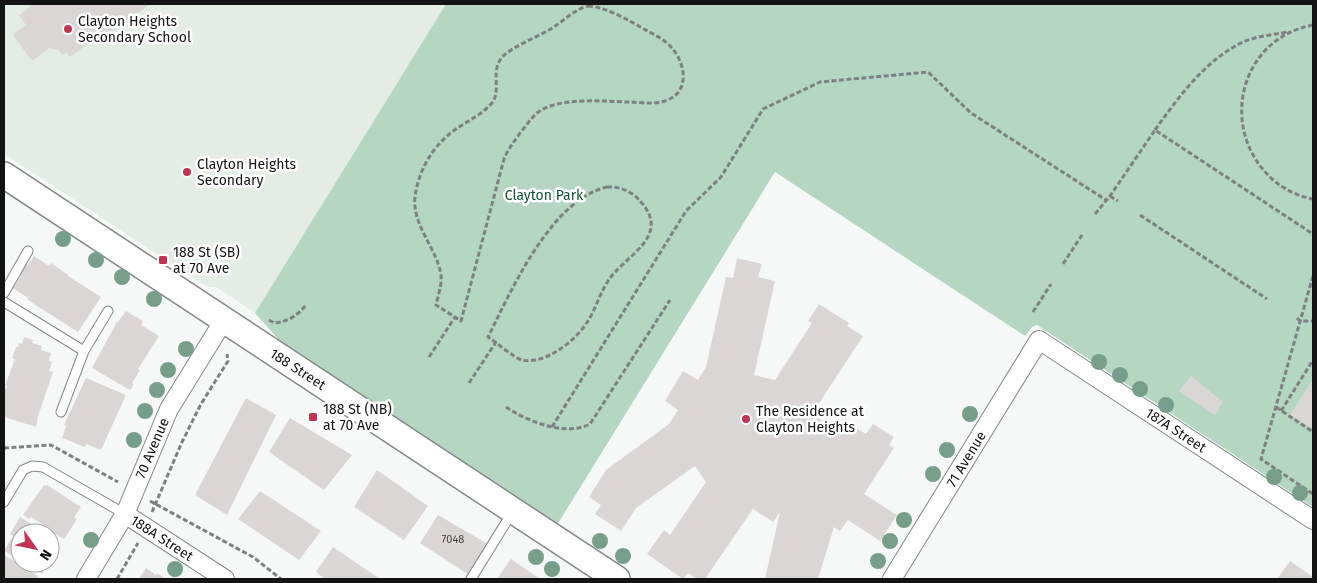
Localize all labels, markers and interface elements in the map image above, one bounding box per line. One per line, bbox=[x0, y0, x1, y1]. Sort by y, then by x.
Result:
place label: Clayton Heights Secondary School bbox=[78, 13, 191, 46]
marker: Clayton Heights Secondary School bbox=[62, 23, 74, 35]
place label: Clayton Heights Secondary bbox=[197, 156, 297, 189]
marker: Clayton Heights Secondary bbox=[181, 166, 193, 178]
park label: Clayton Park bbox=[505, 187, 584, 204]
place label: 188 St (SB) at 70 Ave bbox=[173, 244, 240, 277]
marker: 188 St (SB) at 70 Ave bbox=[157, 254, 169, 266]
street label: 188 Street bbox=[267, 345, 330, 394]
place label: 188 St (NB) at 70 Ave bbox=[323, 401, 392, 434]
place label: The Residence at Clayton Heights bbox=[756, 403, 865, 436]
street label: 187A Street bbox=[1142, 404, 1210, 457]
marker: 188 St (NB) at 70 Ave bbox=[307, 411, 319, 423]
marker: The Residence at Clayton Heights bbox=[740, 413, 752, 425]
street label: 70 Avenue bbox=[132, 415, 173, 481]
street label: 71 Avenue bbox=[943, 428, 990, 490]
street label: 188A Street bbox=[127, 512, 197, 565]
north arrow bbox=[10, 523, 60, 573]
house number: 7048 bbox=[442, 533, 464, 546]
text: N bbox=[36, 546, 55, 563]

